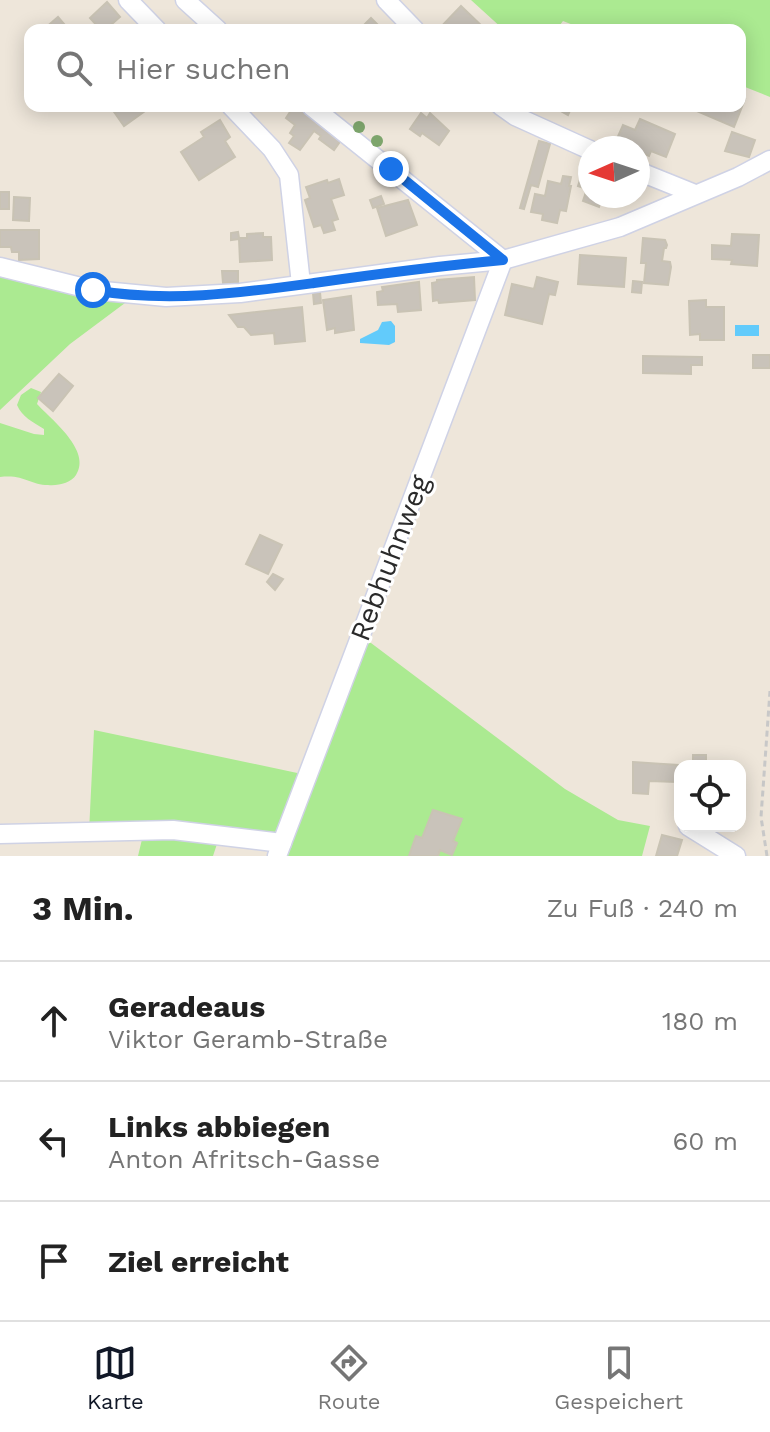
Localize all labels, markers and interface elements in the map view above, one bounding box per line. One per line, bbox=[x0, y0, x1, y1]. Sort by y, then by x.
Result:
search box bbox=[24, 24, 746, 112]
icon: search bbox=[52, 46, 96, 90]
text: Hier suchen bbox=[116, 51, 291, 86]
north arrow bbox=[578, 136, 650, 208]
route end bbox=[373, 151, 409, 187]
route start bbox=[75, 272, 111, 308]
street label: Rebhuhnweg bbox=[343, 470, 437, 646]
map controls bbox=[674, 760, 746, 832]
button: locate bbox=[674, 760, 746, 832]
text: 3 Min. bbox=[32, 888, 134, 928]
text: Zu Fuß · 240 m bbox=[547, 893, 738, 923]
text: Geradeaus bbox=[108, 989, 265, 1024]
icon: ahead bbox=[32, 999, 76, 1043]
text: 180 m bbox=[662, 1006, 738, 1036]
text: Viktor Geramb-Straße bbox=[108, 1024, 388, 1054]
text: Links abbiegen bbox=[108, 1109, 330, 1144]
icon: left bbox=[32, 1119, 76, 1163]
text: 60 m bbox=[672, 1126, 738, 1156]
text: Anton Afritsch-Gasse bbox=[108, 1144, 380, 1174]
icon: arrive bbox=[32, 1239, 76, 1283]
text: Ziel erreicht bbox=[108, 1244, 289, 1279]
tab: Karte bbox=[87, 1341, 144, 1414]
tab: Route bbox=[318, 1341, 381, 1414]
tab: Gespeichert bbox=[554, 1341, 683, 1414]

